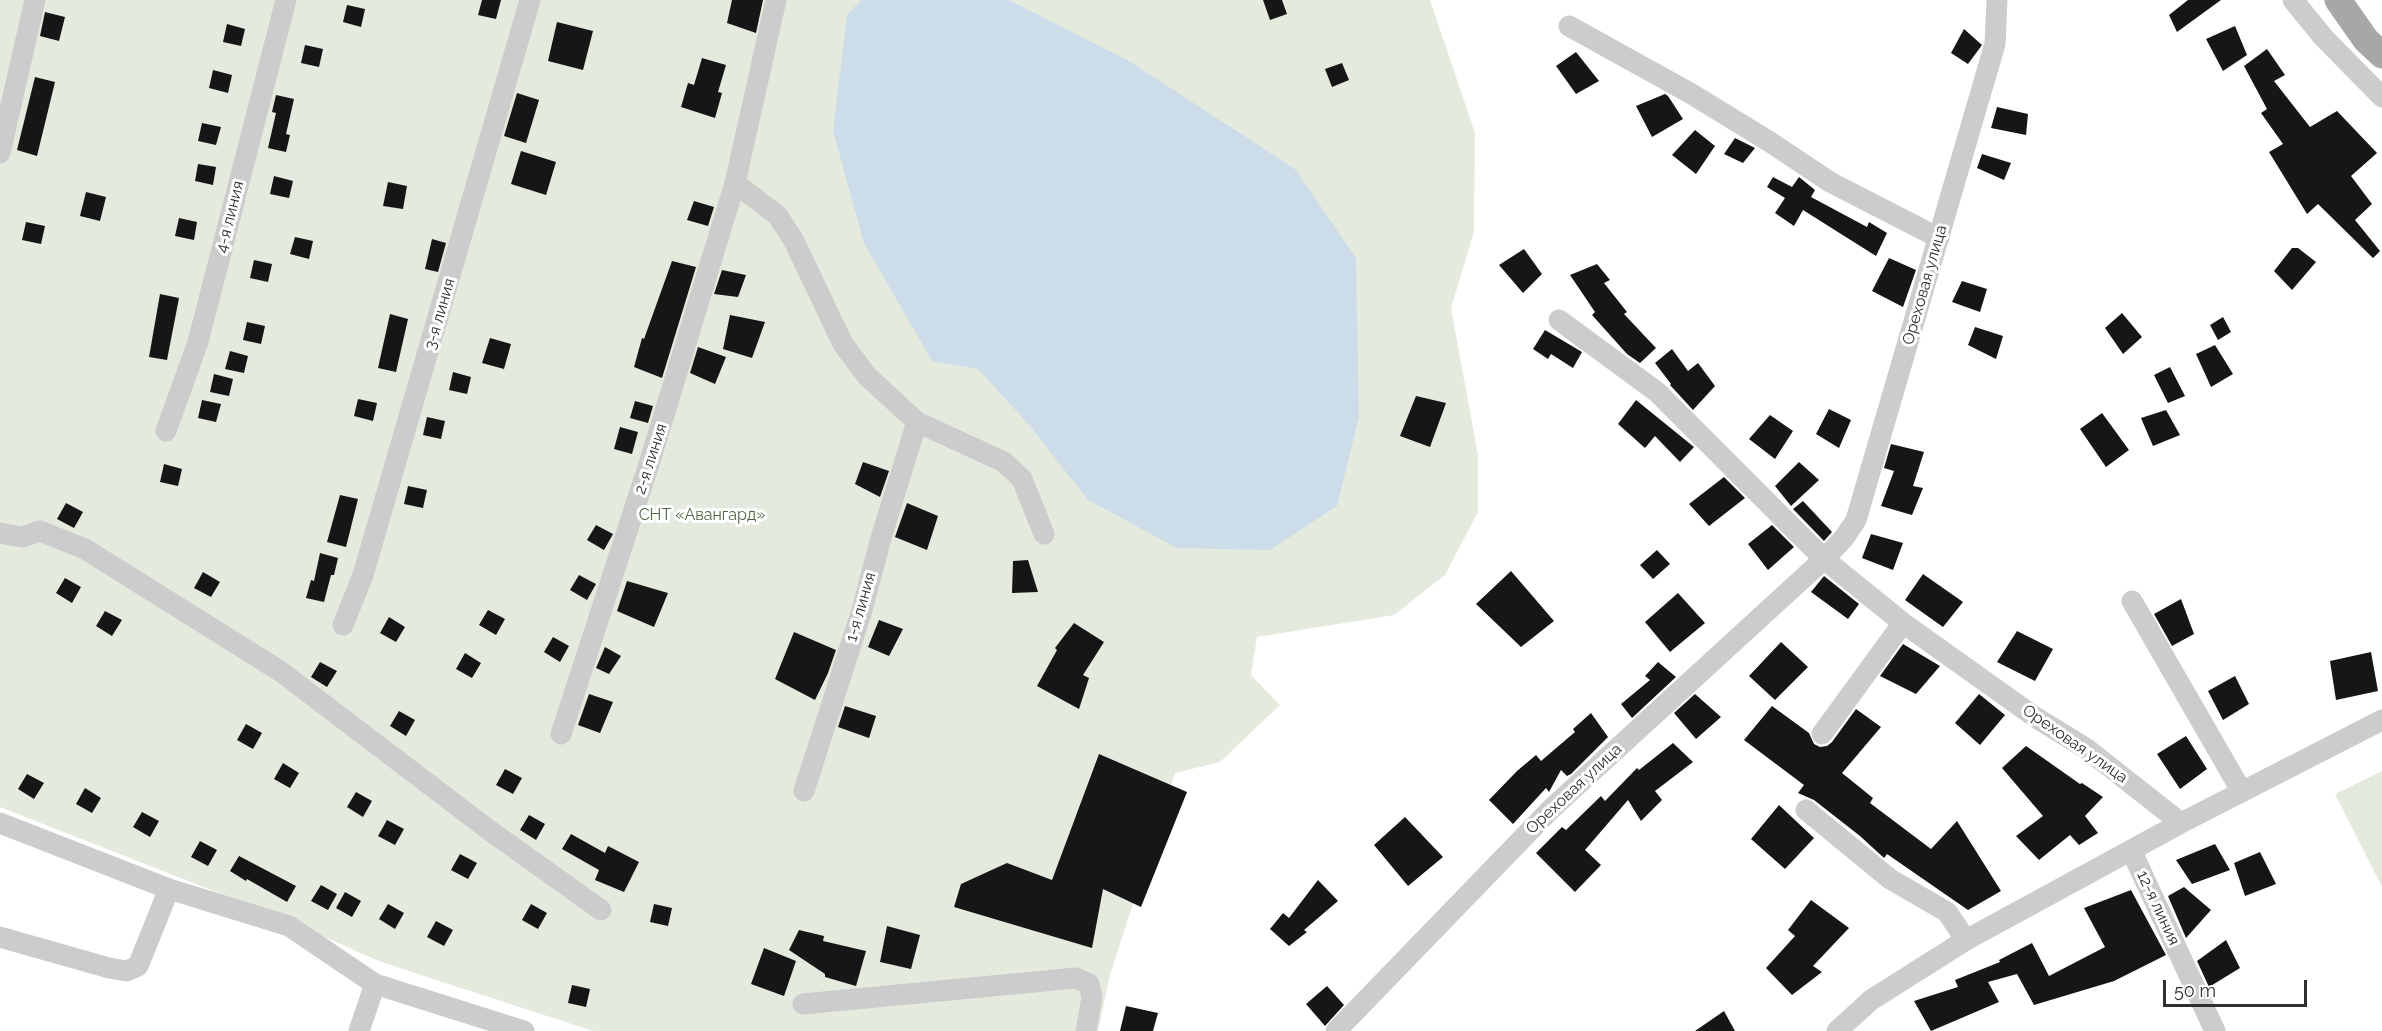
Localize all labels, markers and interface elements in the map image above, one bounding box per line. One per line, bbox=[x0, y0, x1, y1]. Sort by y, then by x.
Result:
street label: 4-я линия bbox=[212, 179, 248, 255]
street label: Ореховая улица bbox=[1899, 223, 1951, 347]
street label: 3-я линия bbox=[421, 276, 459, 352]
street label: 2-я линия bbox=[631, 421, 671, 497]
park label: СНТ «Авангард» bbox=[639, 505, 765, 525]
street label: 1-я линия bbox=[842, 570, 880, 644]
street label: Ореховая улица bbox=[2019, 701, 2131, 787]
street label: Ореховая улица bbox=[1522, 740, 1626, 838]
street label: 12-я линия bbox=[2132, 868, 2184, 948]
scale bar bbox=[2166, 968, 2310, 1006]
text: 50 m bbox=[2174, 980, 2216, 1001]

